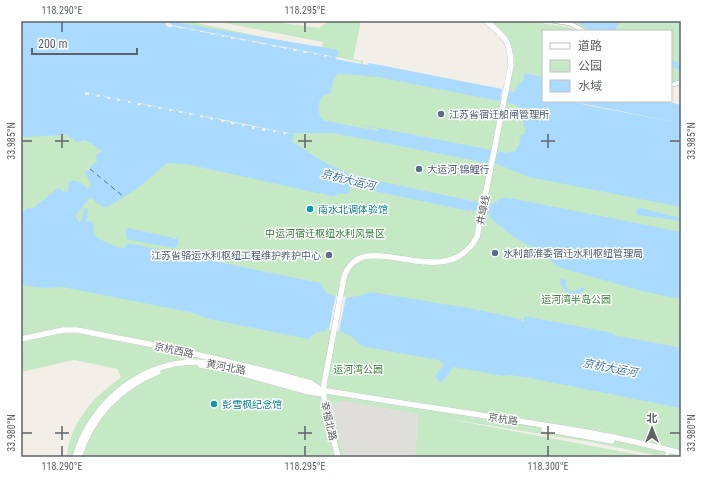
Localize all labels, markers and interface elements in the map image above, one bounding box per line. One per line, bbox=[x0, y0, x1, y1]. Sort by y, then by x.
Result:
text: 118.290°E bbox=[42, 5, 83, 16]
text: 118.295°E bbox=[285, 5, 326, 16]
scale bar bbox=[32, 30, 137, 56]
legend bbox=[542, 30, 672, 102]
text: 200 m bbox=[38, 37, 68, 51]
text: 道路 bbox=[578, 39, 602, 53]
text: 公园 bbox=[578, 59, 602, 73]
text: 水域 bbox=[578, 79, 602, 93]
marker: 江苏省宿迁船闸管理所 bbox=[436, 109, 446, 119]
place label: 江苏省宿迁船闸管理所 bbox=[449, 109, 549, 120]
text: 33.985°N bbox=[6, 122, 17, 160]
text: 33.985°N bbox=[686, 122, 697, 160]
marker: 大运河·锦鲤行 bbox=[414, 164, 424, 174]
place label: 大运河·锦鲤行 bbox=[427, 164, 489, 175]
water label: 京杭大运河 bbox=[320, 167, 378, 193]
street label: 井嶂线 bbox=[475, 194, 491, 226]
marker: 南水北调体验馆 bbox=[305, 204, 315, 214]
place label: 南水北调体验馆 bbox=[318, 204, 388, 215]
park label: 中运河宿迁枢纽水利风景区 bbox=[265, 228, 385, 239]
marker: 水利部淮委宿迁水利枢纽管理局 bbox=[490, 248, 500, 258]
place label: 水利部淮委宿迁水利枢纽管理局 bbox=[503, 248, 643, 259]
place label: 江苏省骆运水利枢纽工程维护养护中心 bbox=[151, 250, 321, 261]
marker: 江苏省骆运水利枢纽工程维护养护中心 bbox=[324, 250, 334, 260]
park label: 运河湾半岛公园 bbox=[541, 294, 611, 305]
street label: 京杭西路 bbox=[153, 340, 195, 360]
water label: 京杭大运河 bbox=[582, 356, 640, 380]
street label: 黄河北路 bbox=[205, 358, 247, 376]
park label: 运河湾公园 bbox=[333, 364, 383, 375]
marker: 彭雪枫纪念馆 bbox=[209, 399, 219, 409]
place label: 彭雪枫纪念馆 bbox=[222, 399, 282, 410]
street label: 幸福北路 bbox=[319, 400, 339, 442]
north arrow bbox=[632, 408, 672, 448]
street label: 京杭路 bbox=[487, 411, 519, 427]
text: 北 bbox=[647, 412, 658, 425]
text: 33.980°N bbox=[6, 414, 17, 452]
text: 33.980°N bbox=[686, 414, 697, 452]
text: 118.290°E bbox=[42, 461, 83, 472]
text: 118.295°E bbox=[285, 461, 326, 472]
text: 118.300°E bbox=[528, 461, 569, 472]

